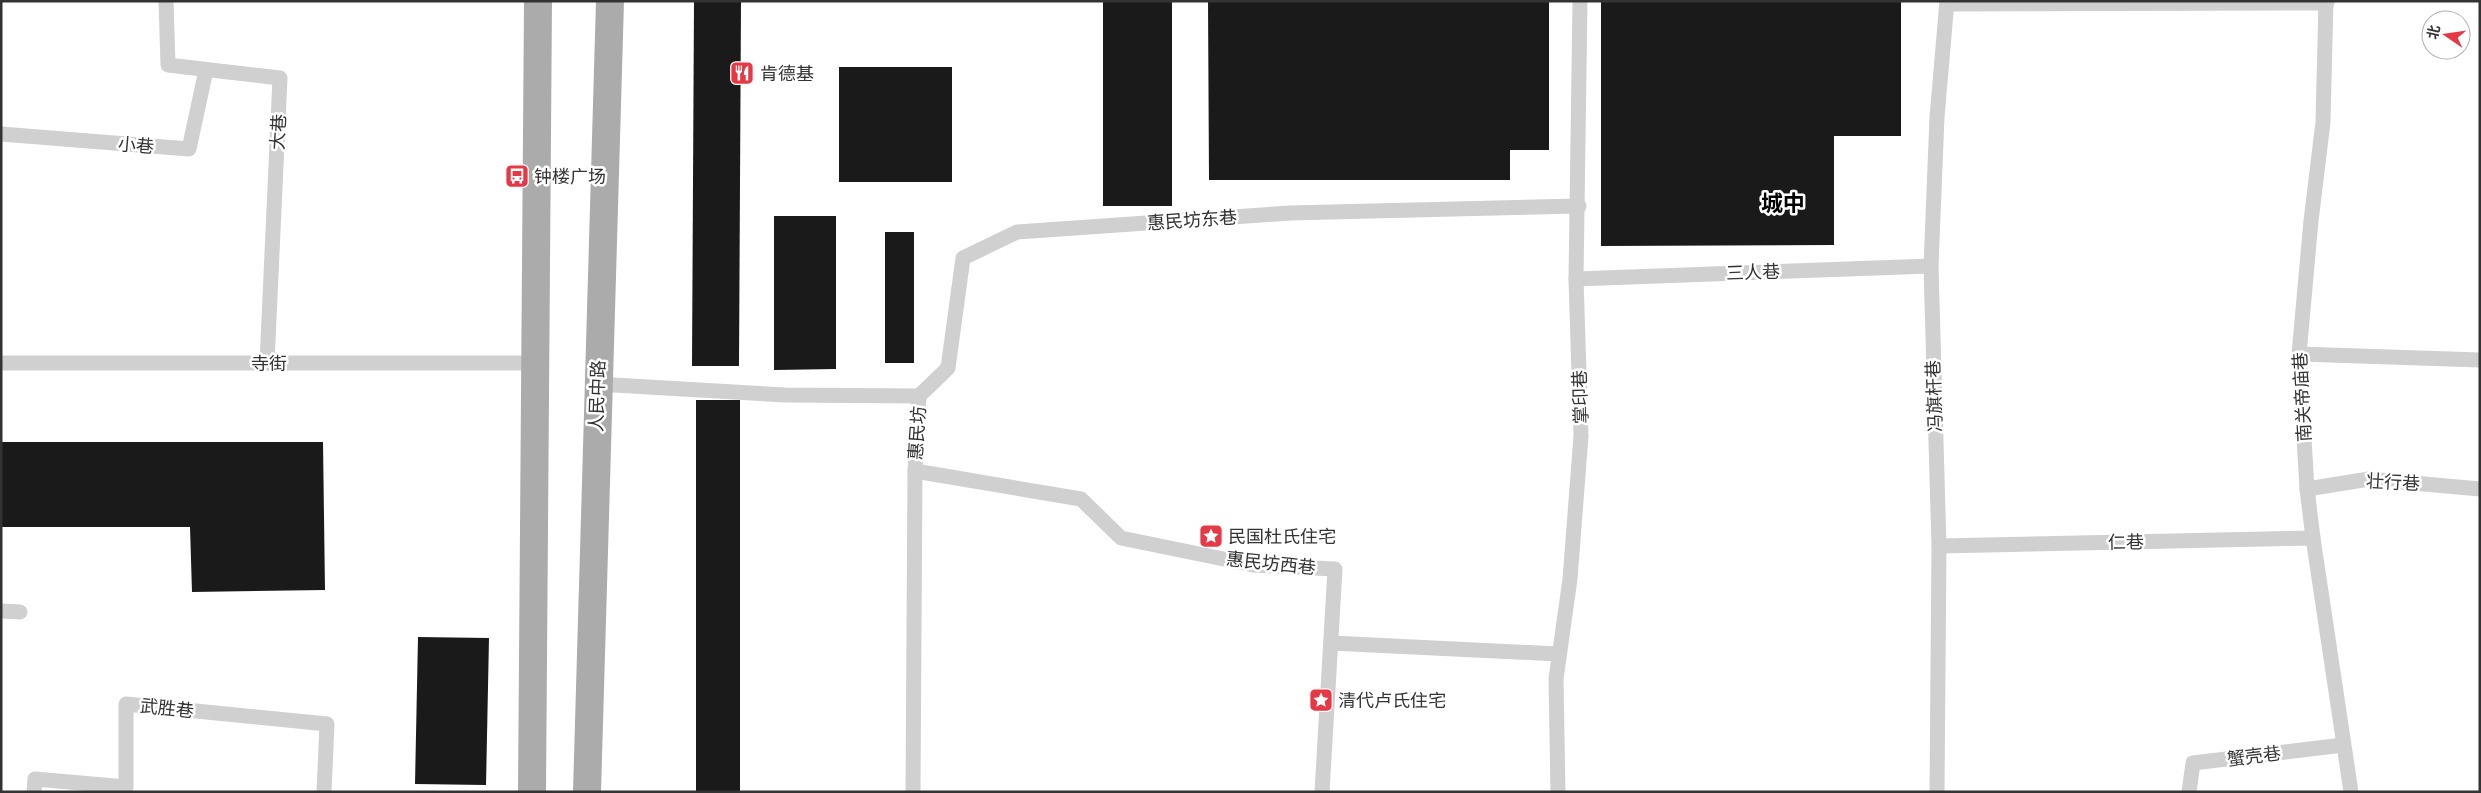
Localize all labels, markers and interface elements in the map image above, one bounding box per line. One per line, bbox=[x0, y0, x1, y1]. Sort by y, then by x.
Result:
north arrow bbox=[2421, 10, 2471, 60]
text: 北 bbox=[2424, 23, 2443, 41]
restaurant icon: 肯德基 bbox=[729, 60, 755, 86]
place label: 肯德基 bbox=[760, 63, 814, 84]
street label: 大巷 bbox=[267, 113, 289, 151]
street label: 小巷 bbox=[117, 133, 155, 157]
bus stop icon: 钟楼广场 bbox=[504, 163, 530, 189]
place label: 钟楼广场 bbox=[534, 166, 606, 187]
district label: 城中 bbox=[1761, 191, 1805, 216]
street label: 惠民坊东巷 bbox=[1146, 206, 1238, 234]
street label: 三人巷 bbox=[1726, 261, 1780, 283]
street label: 南关帝庙巷 bbox=[2289, 352, 2315, 442]
street label: 寺街 bbox=[251, 353, 287, 374]
street label: 人民中路 bbox=[585, 360, 609, 432]
street label: 冯旗杆巷 bbox=[1922, 360, 1946, 432]
street label: 掌印巷 bbox=[1569, 370, 1591, 424]
street label: 惠民坊 bbox=[905, 405, 929, 461]
street label: 壮行巷 bbox=[2365, 470, 2421, 494]
place icon: 民国杜氏住宅 bbox=[1198, 523, 1224, 549]
place label: 民国杜氏住宅 bbox=[1228, 526, 1336, 547]
street label: 仁巷 bbox=[2108, 531, 2144, 553]
street label: 惠民坊西巷 bbox=[1225, 548, 1317, 578]
place icon: 清代卢氏住宅 bbox=[1308, 687, 1334, 713]
place label: 清代卢氏住宅 bbox=[1338, 690, 1446, 711]
street label: 武胜巷 bbox=[139, 695, 195, 721]
street label: 蟹壳巷 bbox=[2226, 742, 2282, 770]

